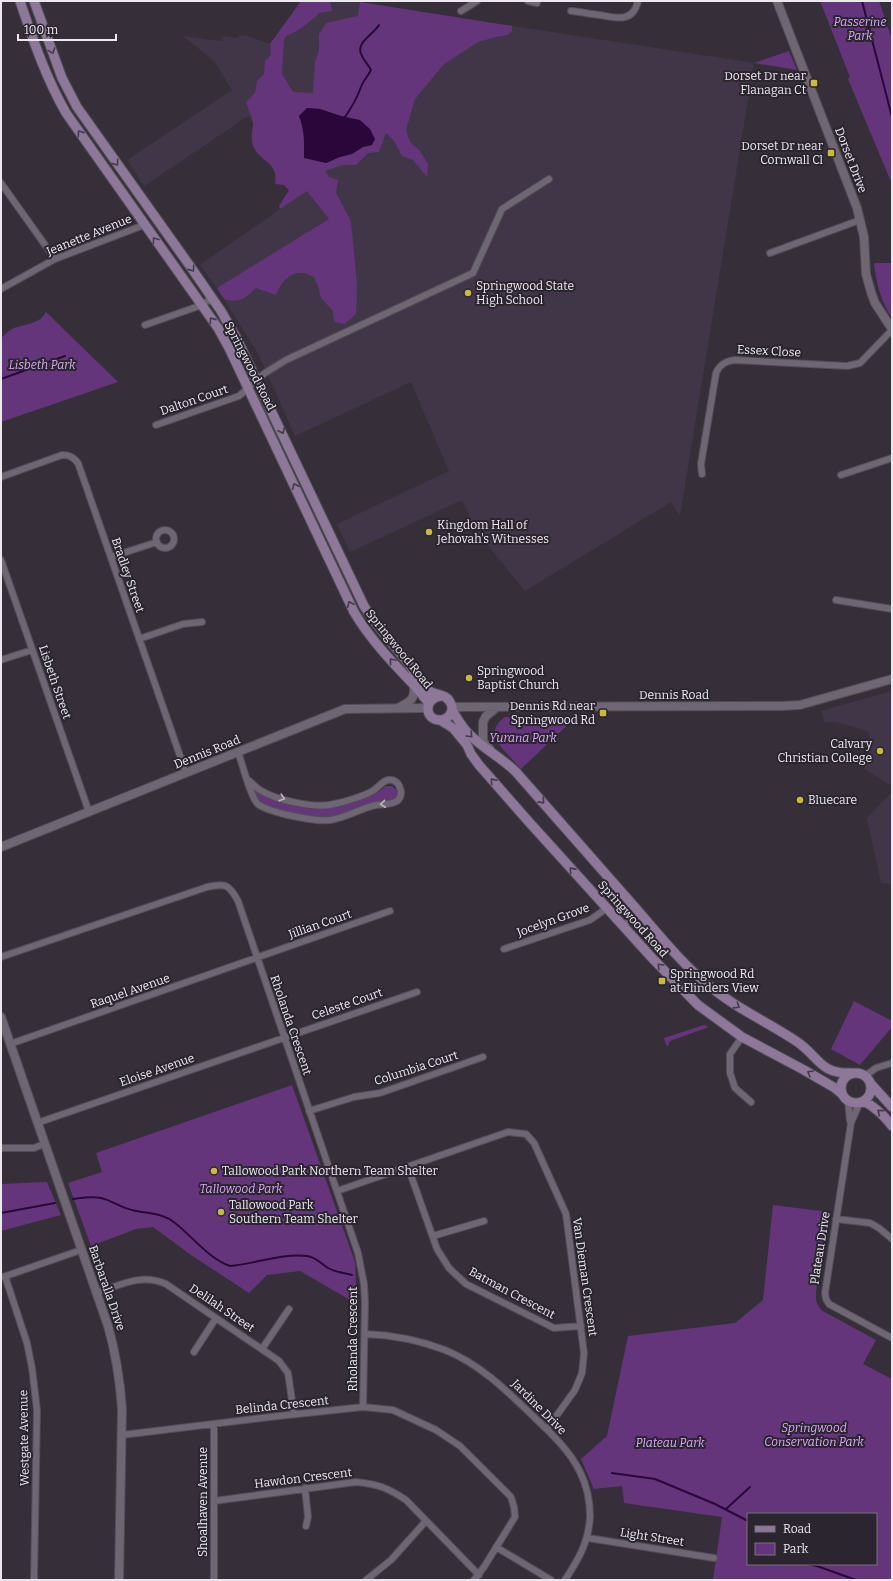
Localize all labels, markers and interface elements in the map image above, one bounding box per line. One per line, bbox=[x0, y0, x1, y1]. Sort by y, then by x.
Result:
park label: Passerine Park bbox=[834, 15, 886, 43]
scale bar bbox=[18, 16, 116, 42]
text: 100 m bbox=[24, 23, 59, 37]
one-way arrow bbox=[47, 47, 55, 54]
place label: Dorset Dr near Flanagan Ct bbox=[724, 69, 807, 97]
marker: Dorset Dr near Flanagan Ct bbox=[809, 78, 819, 88]
street label: Dorset Drive bbox=[832, 125, 870, 195]
one-way arrow bbox=[77, 130, 85, 137]
place label: Dorset Dr near Cornwall Cl bbox=[741, 139, 824, 167]
marker: Dorset Dr near Cornwall Cl bbox=[826, 148, 836, 158]
one-way arrow bbox=[111, 159, 119, 166]
street label: Jeanette Avenue bbox=[43, 212, 134, 259]
one-way arrow bbox=[153, 237, 160, 244]
one-way arrow bbox=[187, 264, 194, 271]
place label: Springwood State High School bbox=[476, 279, 574, 307]
marker: Springwood State High School bbox=[463, 288, 473, 298]
one-way arrow bbox=[209, 317, 217, 324]
street label: Springwood Road bbox=[222, 319, 278, 413]
street label: Essex Close bbox=[737, 342, 801, 360]
park label: Lisbeth Park bbox=[9, 358, 76, 372]
street label: Dalton Court bbox=[158, 382, 230, 418]
one-way arrow bbox=[277, 427, 285, 434]
one-way arrow bbox=[292, 483, 300, 491]
place label: Kingdom Hall of Jehovah's Witnesses bbox=[436, 518, 549, 546]
marker: Kingdom Hall of Jehovah's Witnesses bbox=[424, 527, 434, 537]
street label: Bradley Street bbox=[109, 536, 148, 615]
one-way arrow bbox=[347, 601, 355, 608]
street label: Springwood Road bbox=[363, 607, 435, 691]
street label: Lisbeth Street bbox=[36, 643, 74, 721]
one-way arrow bbox=[390, 659, 397, 666]
place label: Springwood Baptist Church bbox=[477, 664, 560, 692]
marker: Springwood Baptist Church bbox=[464, 673, 474, 683]
street label: Dennis Road bbox=[639, 688, 709, 702]
place label: Dennis Rd near Springwood Rd bbox=[510, 699, 596, 727]
marker: Dennis Rd near Springwood Rd bbox=[598, 708, 608, 718]
one-way arrow bbox=[466, 730, 473, 738]
park label: Yurana Park bbox=[489, 731, 557, 745]
street label: Dennis Road bbox=[172, 732, 242, 772]
place label: Calvary Christian College bbox=[777, 737, 873, 765]
marker: Calvary Christian College bbox=[875, 746, 885, 756]
one-way arrow bbox=[491, 778, 498, 786]
place label: Bluecare bbox=[808, 793, 857, 807]
one-way arrow bbox=[278, 794, 285, 802]
marker: Bluecare bbox=[795, 795, 805, 805]
one-way arrow bbox=[537, 797, 544, 804]
one-way arrow bbox=[380, 800, 386, 809]
one-way arrow bbox=[570, 867, 577, 874]
street label: Springwood Road bbox=[595, 878, 671, 960]
street label: Jocelyn Grove bbox=[514, 900, 591, 940]
street label: Jillian Court bbox=[286, 906, 354, 942]
one-way arrow bbox=[657, 963, 665, 971]
place label: Springwood Rd at Flinders View bbox=[670, 967, 759, 995]
street label: Raquel Avenue bbox=[88, 971, 172, 1011]
street label: Rholanda Crescent bbox=[267, 973, 315, 1077]
marker: Springwood Rd at Flinders View bbox=[657, 976, 667, 986]
street label: Celeste Court bbox=[310, 985, 385, 1023]
one-way arrow bbox=[733, 1002, 740, 1009]
street label: Columbia Court bbox=[372, 1048, 460, 1088]
street label: Eloise Avenue bbox=[118, 1051, 196, 1089]
one-way arrow bbox=[807, 1070, 814, 1077]
one-way arrow bbox=[877, 1109, 884, 1116]
place label: Tallowood Park Northern Team Shelter bbox=[222, 1164, 439, 1178]
marker: Tallowood Park Northern Team Shelter bbox=[209, 1166, 219, 1176]
park label: Tallowood Park bbox=[199, 1182, 283, 1196]
place label: Tallowood Park Southern Team Shelter bbox=[229, 1198, 359, 1226]
marker: Tallowood Park Southern Team Shelter bbox=[216, 1207, 226, 1217]
street label: Plateau Drive bbox=[807, 1211, 833, 1285]
street label: Van Dieman Crescent bbox=[570, 1217, 600, 1338]
street label: Barbaralla Drive bbox=[86, 1243, 128, 1333]
street label: Batman Crescent bbox=[467, 1264, 558, 1322]
street label: Delilah Street bbox=[187, 1281, 258, 1335]
street label: Rholanda Crescent bbox=[346, 1286, 360, 1391]
street label: Jardine Drive bbox=[508, 1376, 569, 1437]
street label: Westgate Avenue bbox=[16, 1390, 32, 1486]
street label: Belinda Crescent bbox=[235, 1393, 330, 1417]
park label: Springwood Conservation Park bbox=[764, 1421, 864, 1449]
park label: Plateau Park bbox=[636, 1436, 705, 1450]
street label: Shoalhaven Avenue bbox=[196, 1447, 210, 1557]
street label: Hawdon Crescent bbox=[253, 1465, 353, 1491]
legend bbox=[747, 1513, 877, 1565]
text: Road bbox=[783, 1522, 811, 1536]
street label: Light Street bbox=[619, 1525, 686, 1549]
text: Park bbox=[783, 1542, 809, 1556]

